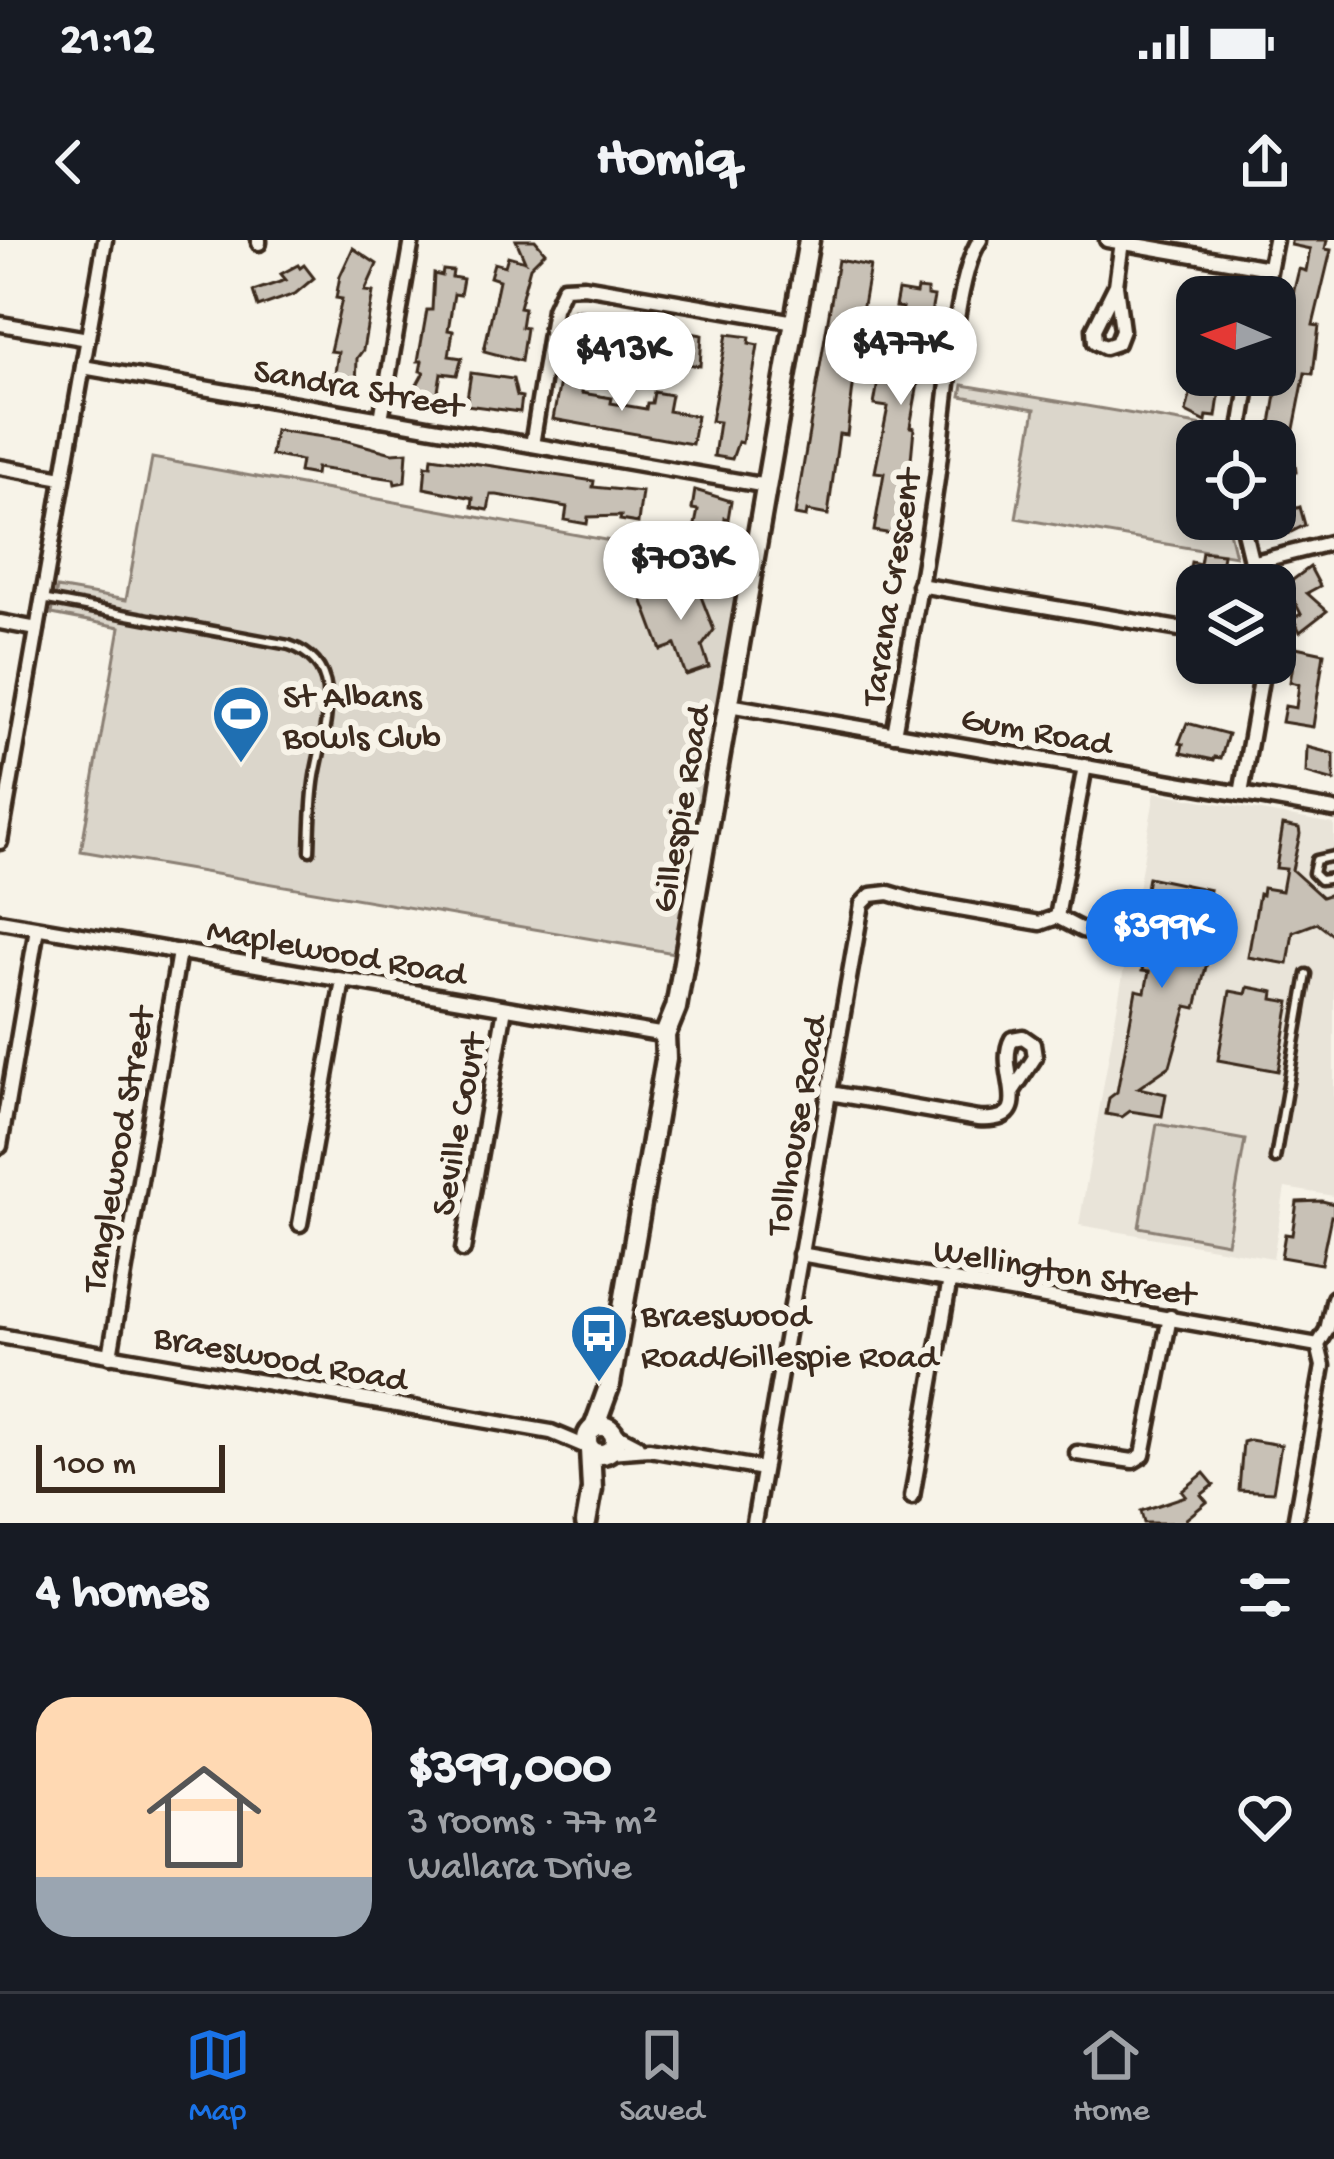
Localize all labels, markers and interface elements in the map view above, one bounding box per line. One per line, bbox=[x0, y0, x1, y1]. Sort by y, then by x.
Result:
text: 21:12 bbox=[60, 16, 155, 69]
icon: back bbox=[36, 129, 102, 195]
icon: share bbox=[1232, 129, 1298, 195]
text: Homiq bbox=[596, 130, 738, 194]
north arrow bbox=[1176, 276, 1296, 396]
map controls bbox=[1176, 276, 1296, 684]
pin: $477K bbox=[817, 306, 985, 408]
pin: $413K bbox=[538, 312, 706, 414]
text: $477K bbox=[852, 322, 950, 368]
text: $413K bbox=[575, 328, 669, 374]
street label: Sandra Street bbox=[250, 352, 469, 432]
button: locate bbox=[1176, 420, 1296, 540]
street label: Tarana Crescent bbox=[854, 463, 935, 711]
pin: $703K bbox=[597, 521, 765, 623]
text: $703K bbox=[630, 537, 732, 583]
button: layers bbox=[1176, 564, 1296, 684]
place label: St Albans Bowls Club bbox=[282, 678, 441, 762]
sports icon: St Albans Bowls Club bbox=[210, 683, 272, 765]
street label: Gillespie Road bbox=[645, 699, 724, 916]
street label: Gum Road bbox=[957, 700, 1117, 769]
pin: $399K bbox=[1078, 889, 1246, 991]
text: $399K bbox=[1113, 905, 1211, 951]
street label: Maplewood Road bbox=[203, 911, 472, 1000]
street label: Tanglewood Street bbox=[75, 1001, 168, 1298]
street label: Tollhouse Road bbox=[759, 1010, 840, 1241]
street label: Seville Court bbox=[424, 1027, 499, 1220]
street label: Wellington Street bbox=[929, 1231, 1202, 1320]
place label: Braeswood Road/Gillespie Road bbox=[640, 1297, 941, 1381]
bus stop icon: Braeswood Road/Gillespie Road bbox=[568, 1302, 630, 1384]
street label: Braeswood Road bbox=[149, 1318, 413, 1405]
scale bar bbox=[36, 1439, 225, 1492]
text: 100 m bbox=[54, 1447, 136, 1485]
icon: filters bbox=[1232, 1562, 1298, 1628]
text: 4 homes bbox=[36, 1565, 207, 1625]
text: $399,000 bbox=[408, 1741, 611, 1801]
icon: home bbox=[132, 1745, 276, 1889]
icon: heart bbox=[1232, 1784, 1298, 1850]
text: 3 rooms · 77 m² bbox=[408, 1801, 657, 1847]
text: Wallara Drive bbox=[408, 1847, 631, 1893]
tab: Map bbox=[185, 2022, 251, 2132]
tab: Saved bbox=[620, 2022, 704, 2132]
tab: Home bbox=[1073, 2022, 1149, 2132]

